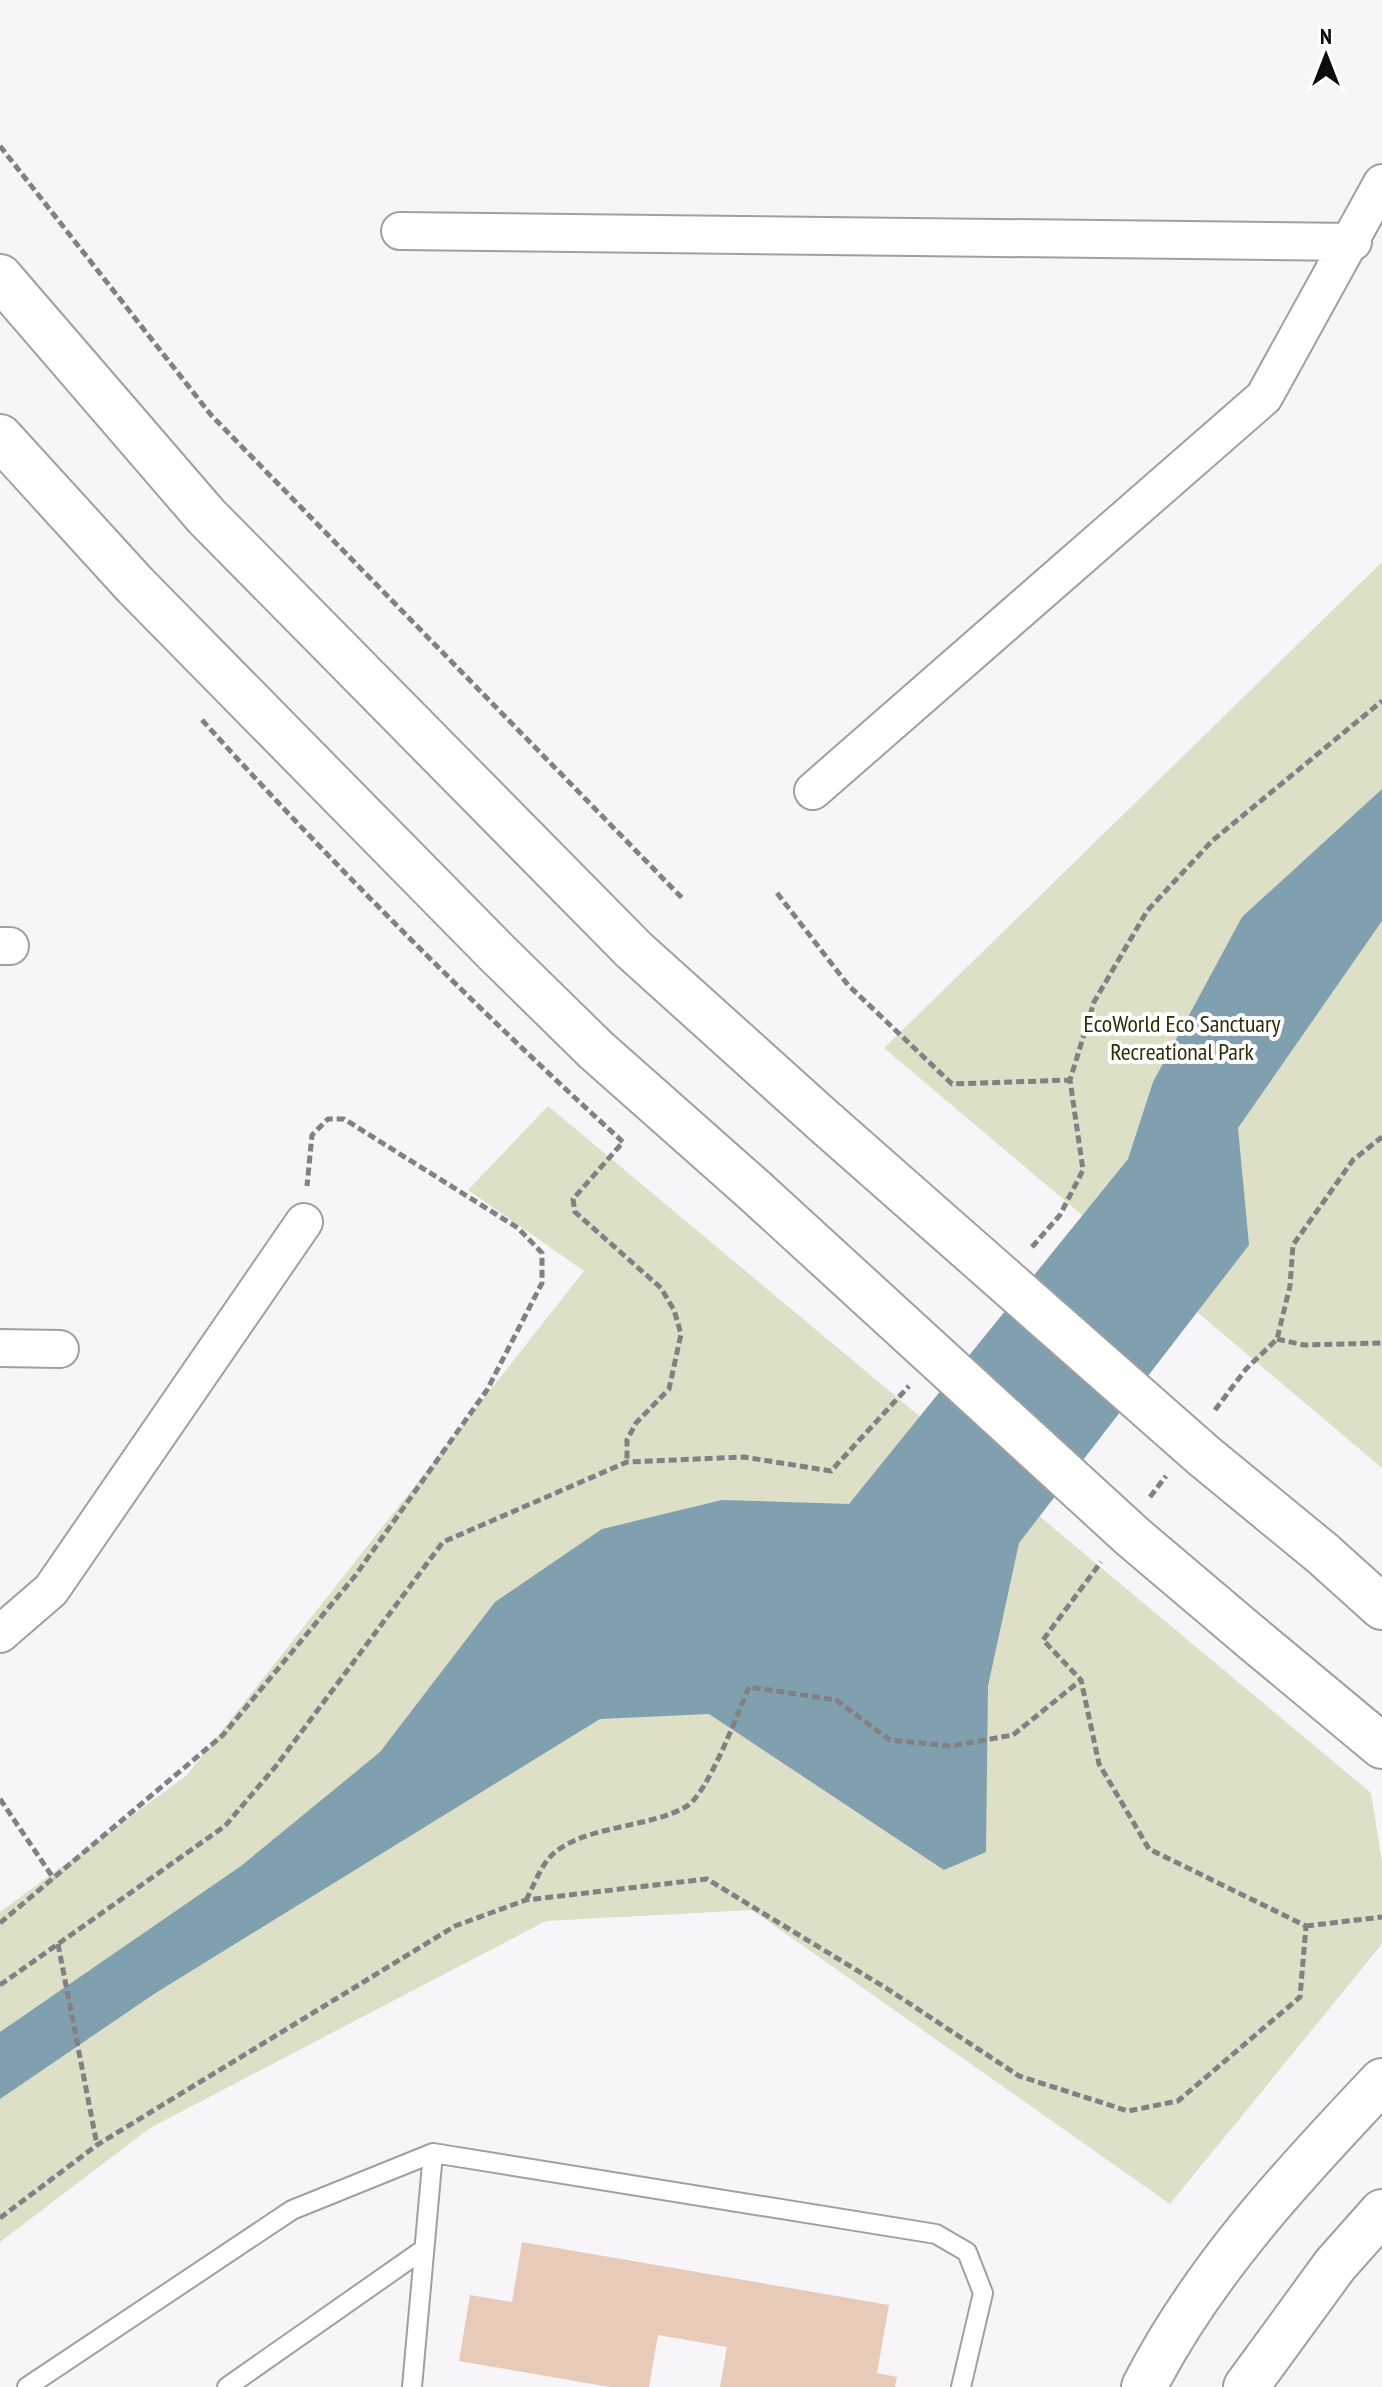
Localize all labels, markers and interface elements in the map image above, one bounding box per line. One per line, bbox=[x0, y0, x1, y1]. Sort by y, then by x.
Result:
north arrow bbox=[1286, 16, 1366, 96]
text: N bbox=[1320, 22, 1332, 50]
park label: EcoWorld Eco Sanctuary Recreational Park bbox=[1083, 1008, 1281, 1067]

